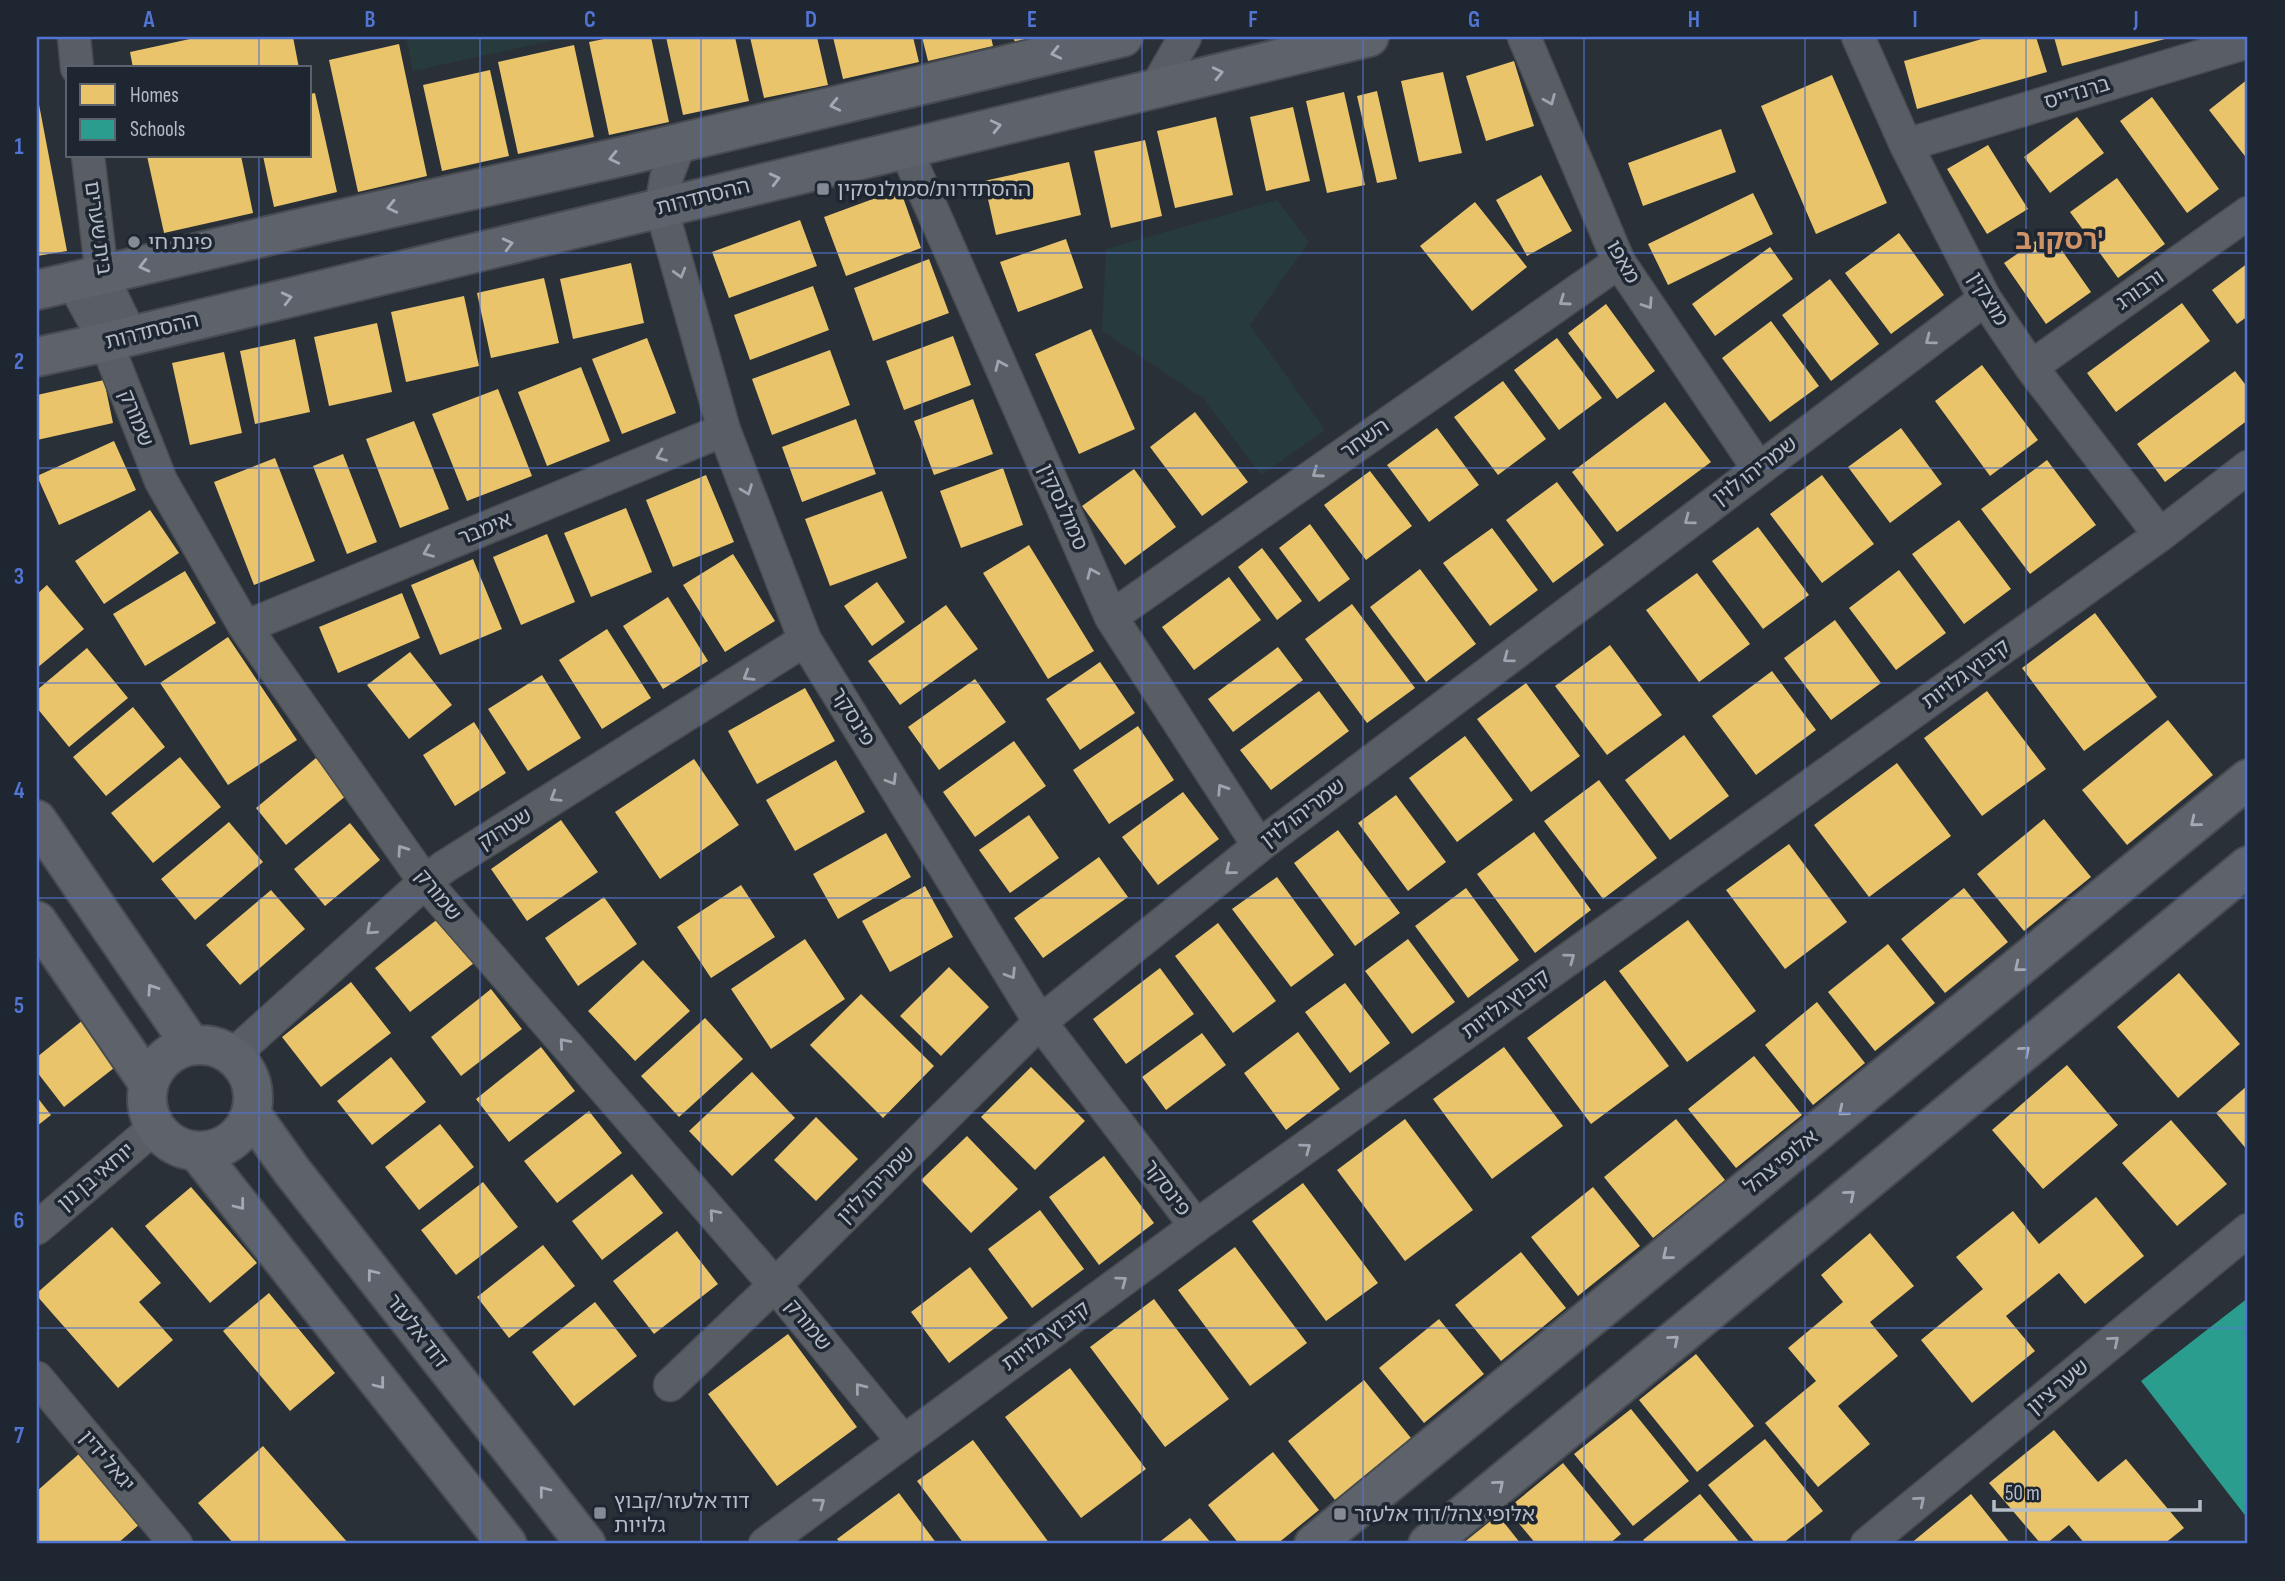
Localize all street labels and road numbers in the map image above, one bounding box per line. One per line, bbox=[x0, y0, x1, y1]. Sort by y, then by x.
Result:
street label: ברנדייס bbox=[2041, 71, 2113, 115]
street label: ההסתדרות bbox=[654, 173, 752, 221]
street label: בית שערים bbox=[79, 180, 117, 276]
street label: מאפו bbox=[1601, 236, 1645, 288]
street label: ורבורג bbox=[2111, 265, 2169, 315]
street label: מוצקין bbox=[1962, 268, 2014, 330]
street label: ההסתדרות bbox=[103, 307, 201, 355]
street label: שמורק bbox=[113, 386, 159, 450]
street label: השחר bbox=[1336, 413, 1394, 465]
street label: שמריהו לוין bbox=[1708, 431, 1802, 511]
street label: סמולנסקין bbox=[1033, 460, 1093, 554]
street label: אימבר bbox=[455, 507, 515, 551]
street label: קיבוץ גלויות bbox=[1917, 634, 2015, 714]
street label: פינסקר bbox=[825, 683, 881, 751]
street label: שמריהו לוין bbox=[1256, 773, 1350, 853]
street label: שטרוק bbox=[473, 803, 537, 855]
street label: שמורק bbox=[410, 864, 466, 926]
street label: קיבוץ גלויות bbox=[1457, 964, 1555, 1044]
street label: אלופי צהל bbox=[1739, 1125, 1823, 1199]
street label: יוחאי בן נון bbox=[53, 1138, 139, 1216]
street label: שמריהו לוין bbox=[832, 1141, 920, 1229]
street label: פינסקר bbox=[1138, 1155, 1196, 1221]
street label: דוד אלעזר bbox=[380, 1289, 454, 1373]
street label: שמורק bbox=[780, 1294, 836, 1356]
street label: קיבוץ גלויות bbox=[997, 1296, 1095, 1376]
street label: שער ציון bbox=[2022, 1354, 2094, 1420]
street label: יגאל ידין bbox=[74, 1425, 140, 1497]

